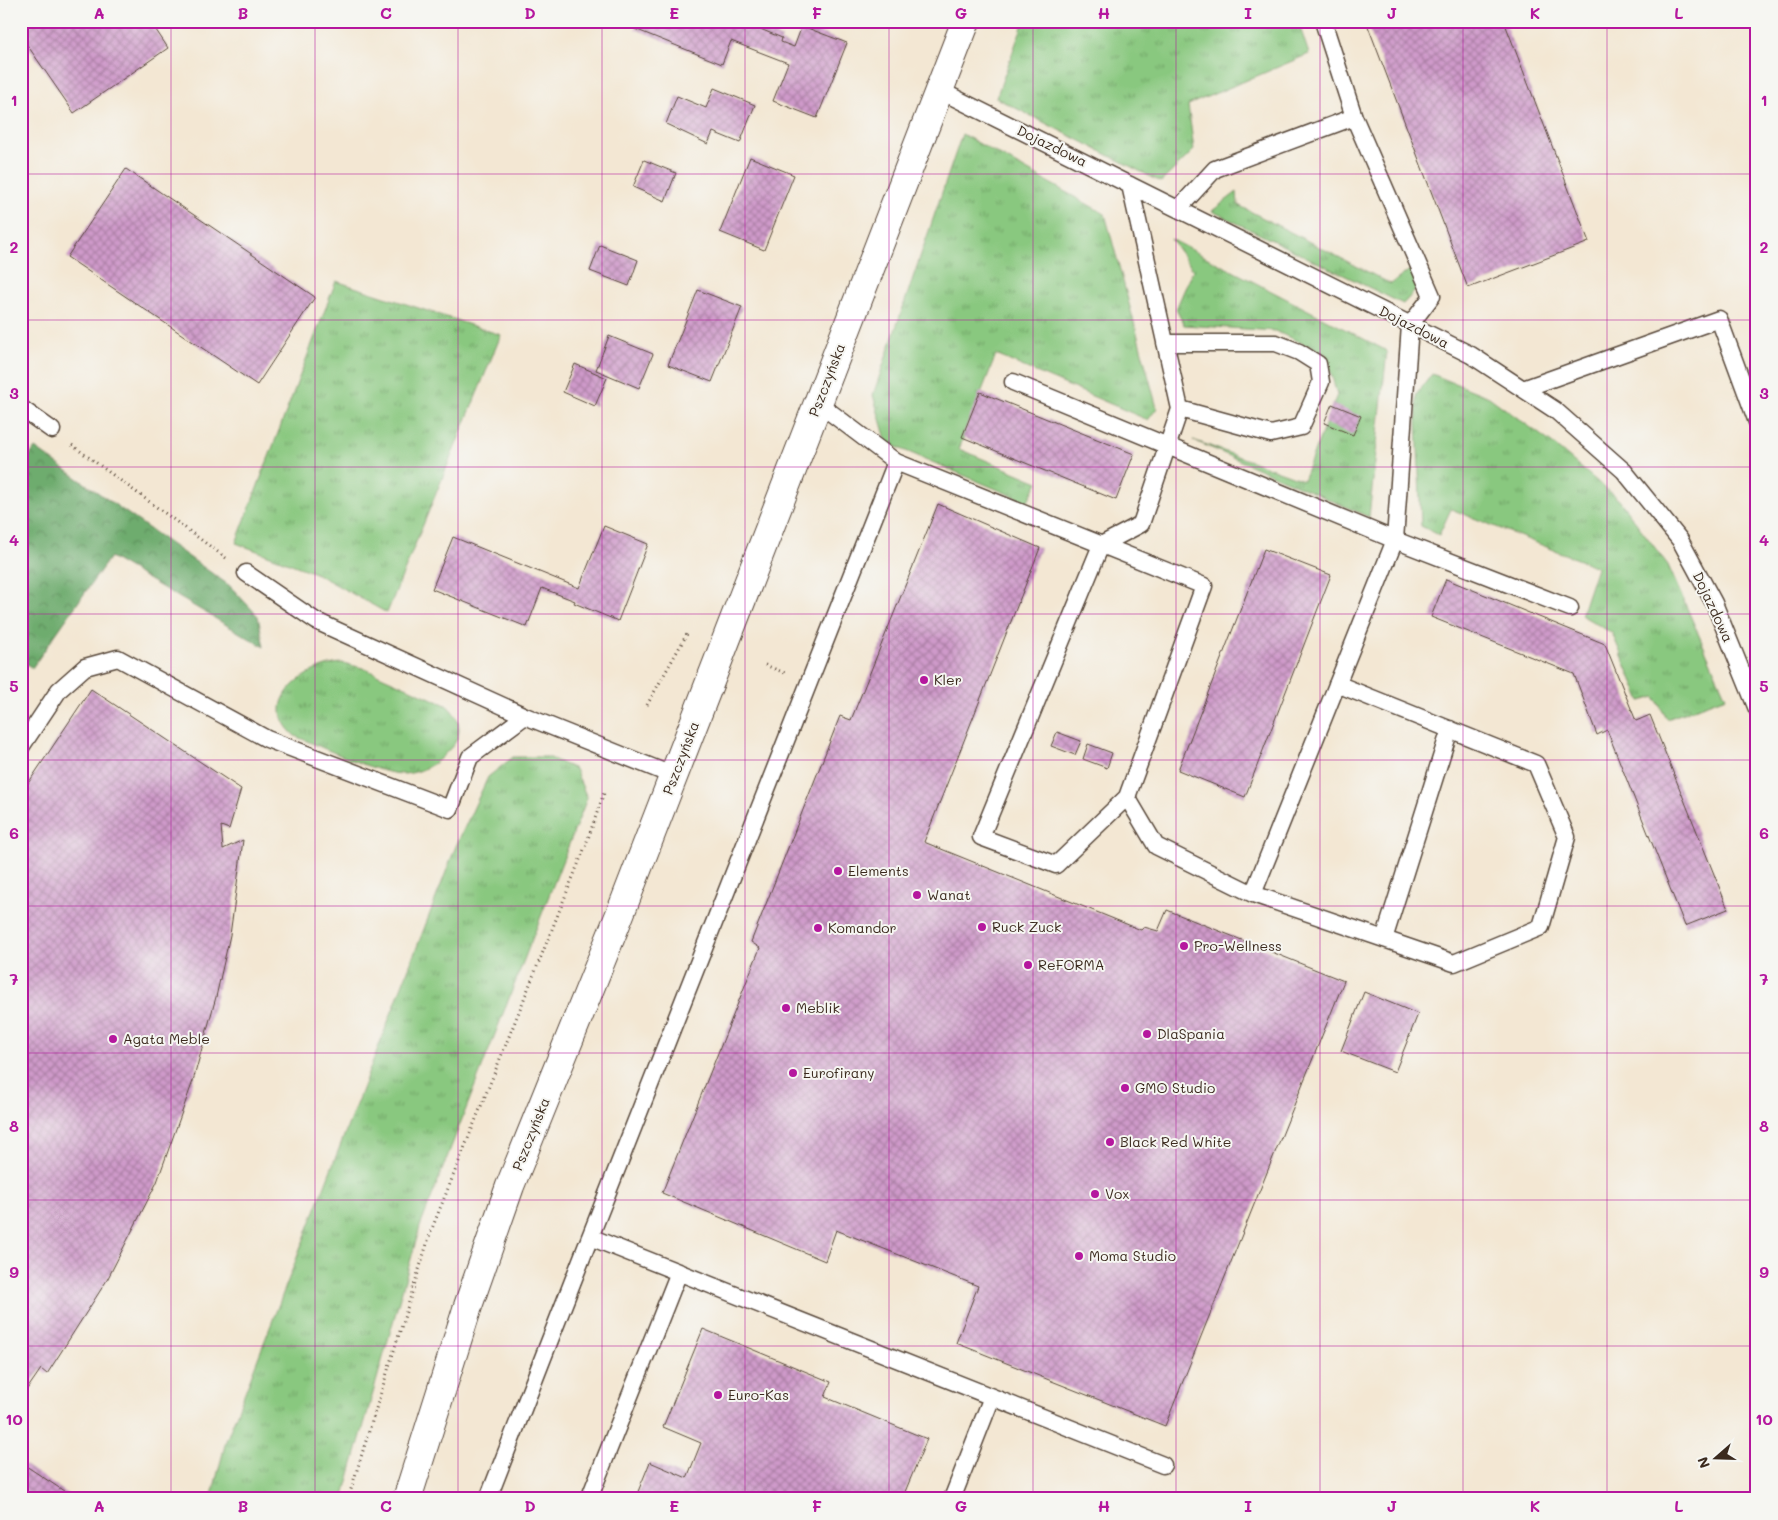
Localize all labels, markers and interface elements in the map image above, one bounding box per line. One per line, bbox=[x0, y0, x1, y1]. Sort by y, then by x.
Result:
text: A bbox=[93, 2, 105, 23]
text: B bbox=[238, 2, 248, 23]
text: C bbox=[380, 2, 392, 23]
text: D bbox=[524, 2, 536, 23]
text: E bbox=[669, 2, 679, 23]
text: F bbox=[812, 2, 822, 23]
text: G bbox=[955, 2, 967, 23]
text: H bbox=[1098, 2, 1110, 23]
text: I bbox=[1244, 2, 1252, 23]
text: J bbox=[1387, 2, 1397, 23]
text: K bbox=[1530, 2, 1540, 23]
text: L bbox=[1674, 2, 1684, 23]
text: 1 bbox=[10, 89, 18, 110]
text: 1 bbox=[1760, 89, 1768, 110]
street label: Dojazdowa bbox=[1014, 120, 1090, 171]
text: 2 bbox=[10, 236, 19, 257]
text: 2 bbox=[1760, 236, 1769, 257]
street label: Dojazdowa bbox=[1376, 301, 1452, 352]
street label: Pszczyńska bbox=[804, 340, 849, 419]
text: 3 bbox=[9, 382, 19, 403]
text: 3 bbox=[1759, 382, 1769, 403]
text: 4 bbox=[9, 529, 19, 550]
text: 4 bbox=[1759, 529, 1769, 550]
street label: Dojazdowa bbox=[1689, 568, 1738, 645]
place label: Kler bbox=[934, 670, 962, 689]
marker: Kler bbox=[918, 674, 930, 686]
text: 5 bbox=[9, 675, 19, 696]
text: 5 bbox=[1759, 675, 1769, 696]
street label: Pszczyńska bbox=[658, 718, 703, 797]
text: 6 bbox=[9, 822, 19, 843]
text: 6 bbox=[1759, 822, 1769, 843]
place label: Elements bbox=[848, 861, 909, 880]
marker: Elements bbox=[832, 865, 844, 877]
place label: Wanat bbox=[927, 885, 971, 904]
marker: Wanat bbox=[911, 889, 923, 901]
place label: Ruck Zuck bbox=[992, 917, 1062, 936]
place label: Komandor bbox=[828, 918, 897, 937]
marker: Ruck Zuck bbox=[976, 921, 988, 933]
marker: Komandor bbox=[812, 922, 824, 934]
place label: Pro-Wellness bbox=[1194, 936, 1282, 955]
marker: Pro-Wellness bbox=[1178, 940, 1190, 952]
place label: ReFORMA bbox=[1038, 955, 1104, 974]
marker: ReFORMA bbox=[1022, 959, 1034, 971]
text: 7 bbox=[10, 968, 19, 989]
text: 7 bbox=[1760, 968, 1769, 989]
place label: Meblik bbox=[796, 998, 840, 1017]
marker: Meblik bbox=[780, 1002, 792, 1014]
place label: DlaSpania bbox=[1157, 1024, 1225, 1043]
marker: DlaSpania bbox=[1141, 1028, 1153, 1040]
place label: Agata Meble bbox=[123, 1029, 210, 1048]
marker: Agata Meble bbox=[107, 1033, 119, 1045]
place label: Eurofirany bbox=[803, 1063, 875, 1082]
marker: Eurofirany bbox=[787, 1067, 799, 1079]
place label: GMO Studio bbox=[1135, 1078, 1215, 1097]
marker: GMO Studio bbox=[1119, 1082, 1131, 1094]
street label: Pszczyńska bbox=[507, 1094, 554, 1173]
text: 8 bbox=[9, 1115, 19, 1136]
text: 8 bbox=[1759, 1115, 1769, 1136]
place label: Black Red White bbox=[1120, 1132, 1231, 1151]
marker: Black Red White bbox=[1104, 1136, 1116, 1148]
place label: Vox bbox=[1105, 1184, 1129, 1203]
marker: Vox bbox=[1089, 1188, 1101, 1200]
place label: Moma Studio bbox=[1089, 1246, 1176, 1265]
marker: Moma Studio bbox=[1073, 1250, 1085, 1262]
text: 9 bbox=[9, 1261, 19, 1282]
text: 9 bbox=[1759, 1261, 1769, 1282]
place label: Euro-Kas bbox=[728, 1385, 789, 1404]
marker: Euro-Kas bbox=[712, 1389, 724, 1401]
text: 10 bbox=[5, 1408, 23, 1429]
text: 10 bbox=[1755, 1408, 1773, 1429]
north arrow bbox=[1690, 1432, 1740, 1482]
text: N bbox=[1693, 1454, 1714, 1471]
text: A bbox=[93, 1495, 105, 1516]
text: B bbox=[238, 1495, 248, 1516]
text: C bbox=[380, 1495, 392, 1516]
text: D bbox=[524, 1495, 536, 1516]
text: E bbox=[669, 1495, 679, 1516]
text: F bbox=[812, 1495, 822, 1516]
text: G bbox=[955, 1495, 967, 1516]
text: H bbox=[1098, 1495, 1110, 1516]
text: I bbox=[1244, 1495, 1252, 1516]
text: J bbox=[1387, 1495, 1397, 1516]
text: K bbox=[1530, 1495, 1540, 1516]
text: L bbox=[1674, 1495, 1684, 1516]

